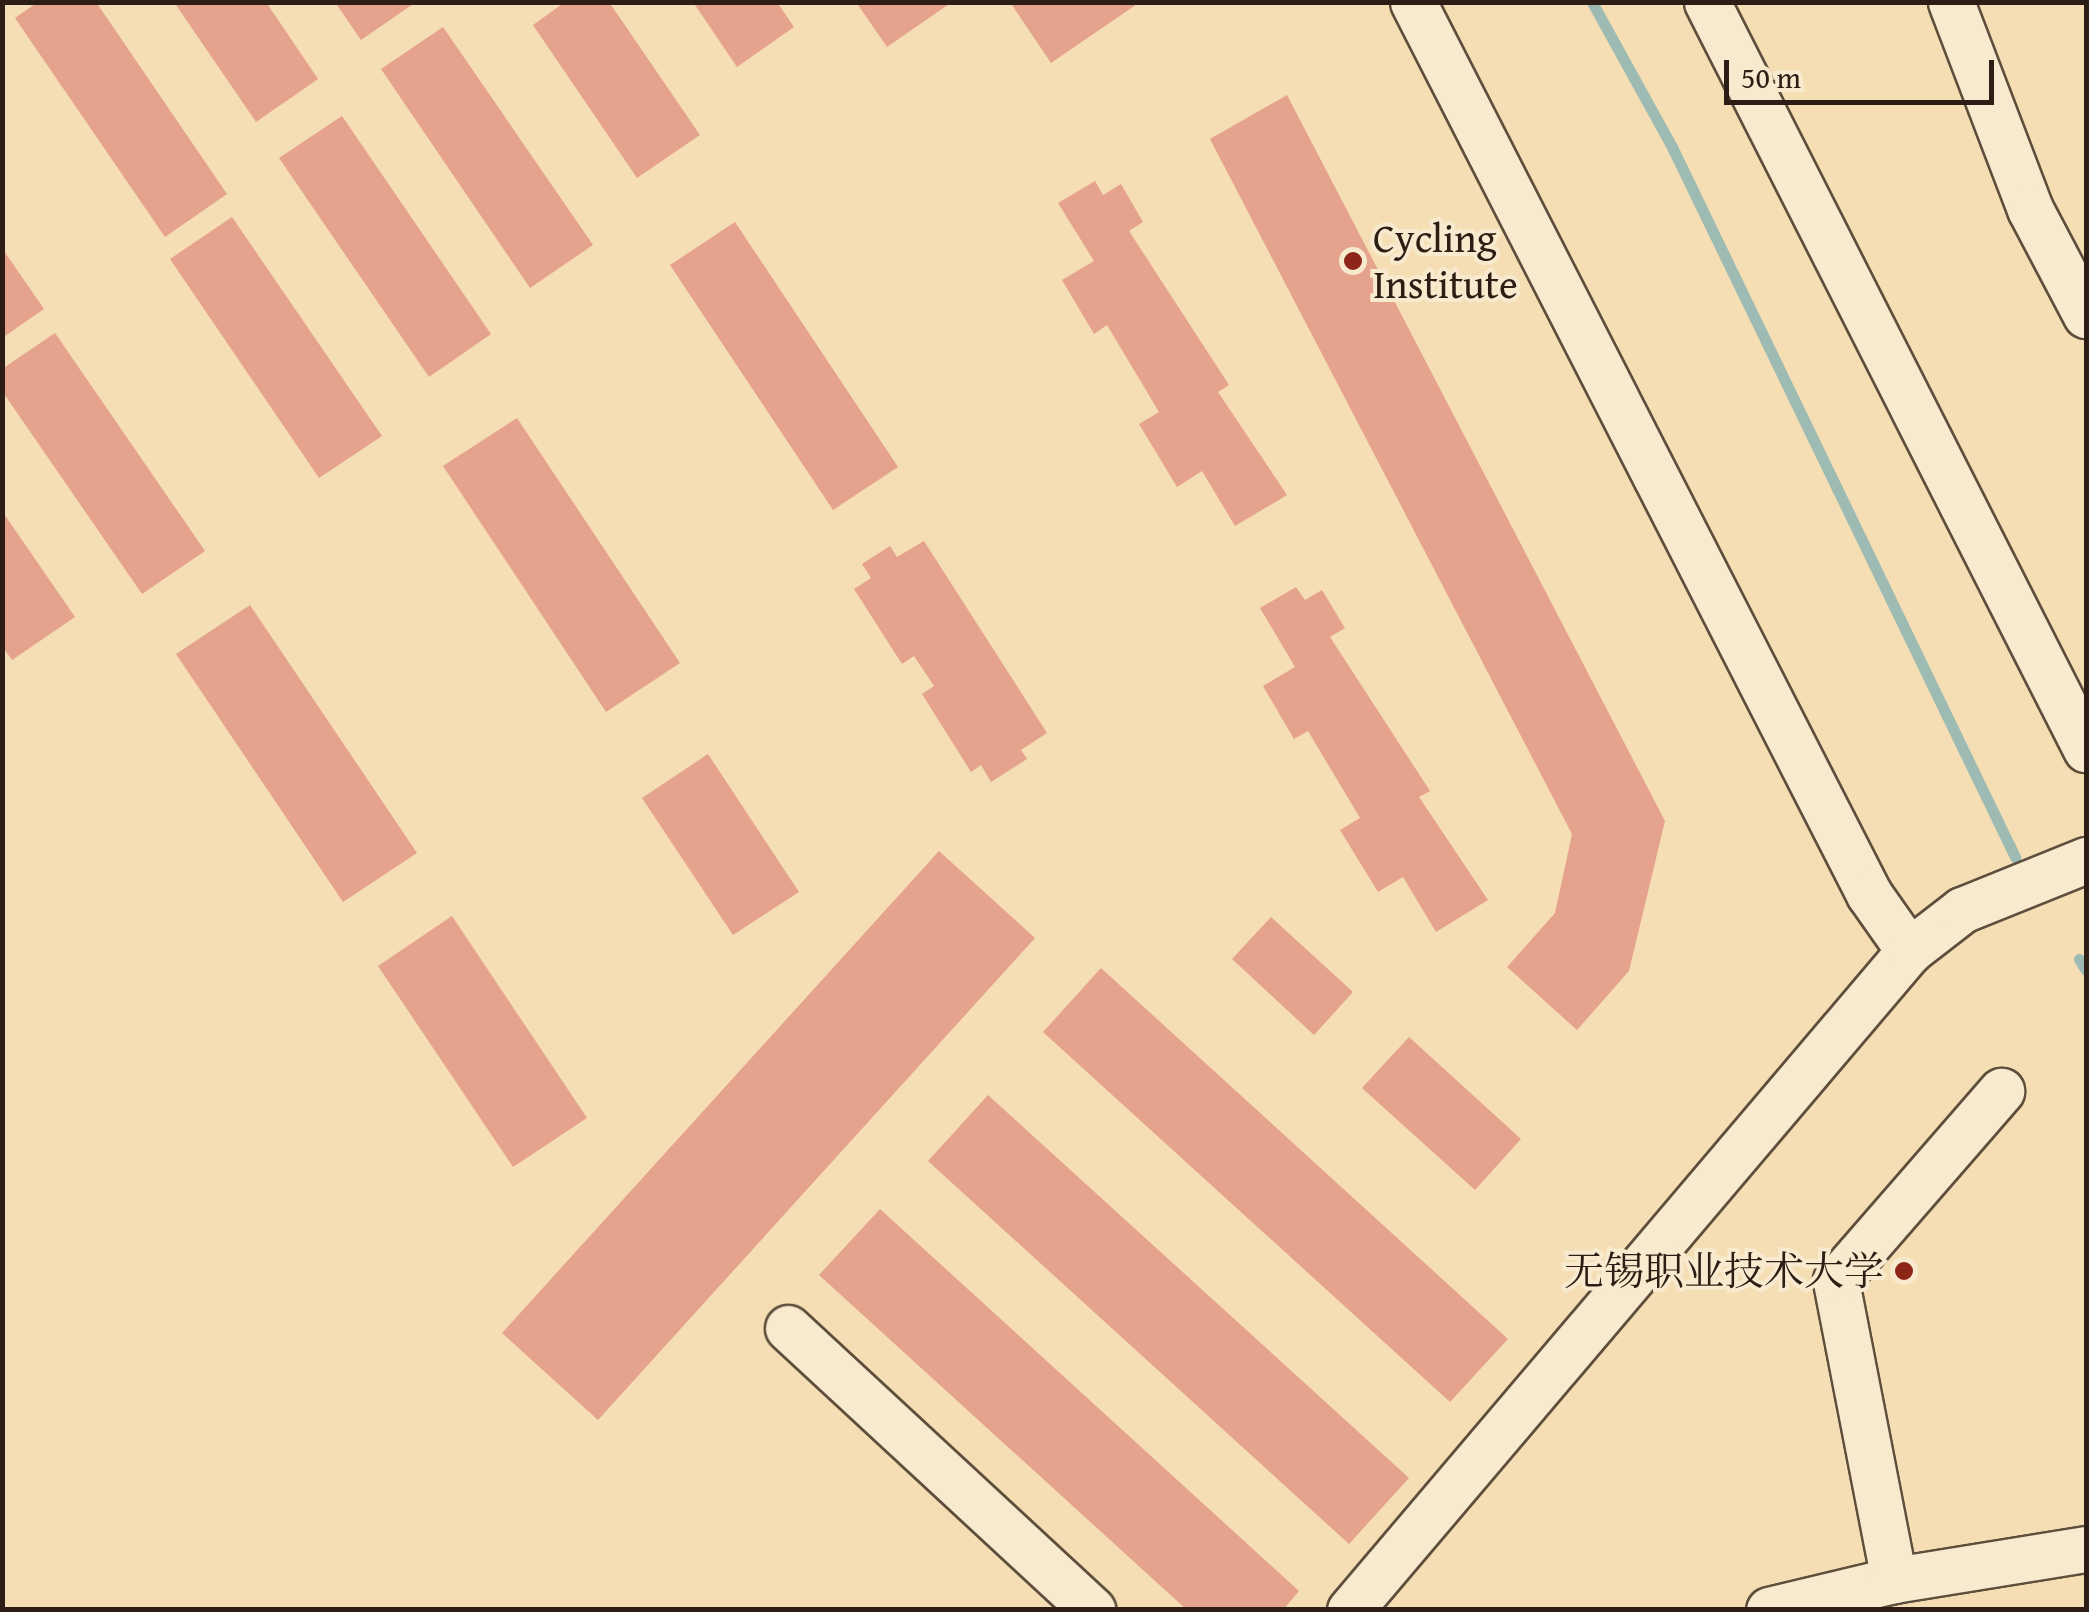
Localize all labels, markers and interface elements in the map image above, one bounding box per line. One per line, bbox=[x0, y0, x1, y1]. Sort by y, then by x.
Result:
scale bar bbox=[1729, 40, 1999, 102]
text: 50 m bbox=[1741, 55, 1801, 99]
place label: Cycling Institute bbox=[1373, 214, 1518, 308]
marker: Cycling Institute bbox=[1342, 250, 1364, 272]
place label: 无锡职业技术大学 bbox=[1564, 1247, 1884, 1295]
marker: 无锡职业技术大学 bbox=[1893, 1260, 1915, 1282]

